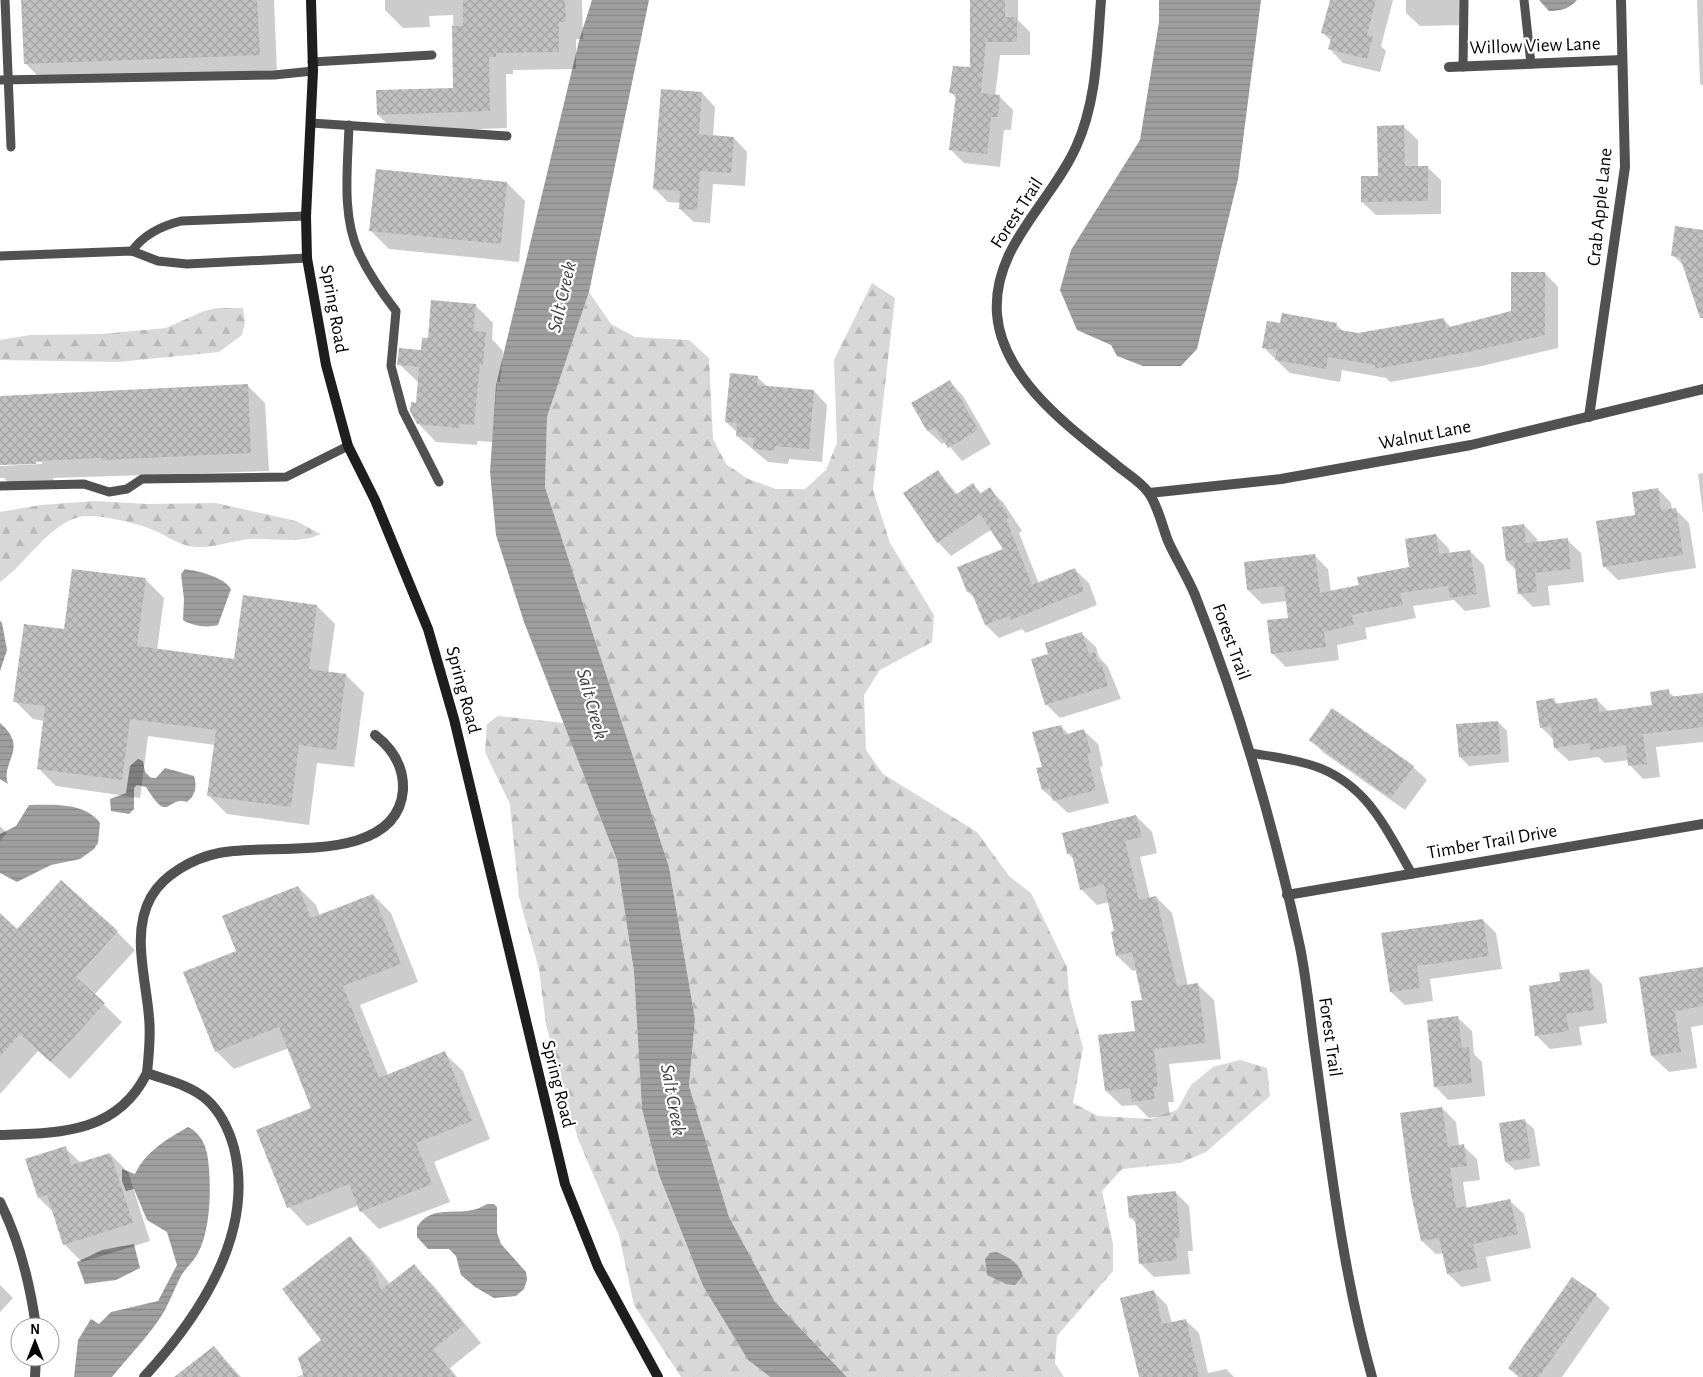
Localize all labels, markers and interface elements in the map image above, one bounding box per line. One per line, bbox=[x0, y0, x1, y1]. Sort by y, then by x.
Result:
street label: Willow View Lane bbox=[1469, 34, 1601, 58]
street label: Crab Apple Lane bbox=[1584, 147, 1616, 267]
street label: Forest Trail bbox=[987, 174, 1047, 252]
water label: Salt Creek bbox=[544, 260, 580, 334]
street label: Spring Road bbox=[317, 263, 351, 355]
street label: Walnut Lane bbox=[1377, 417, 1473, 453]
street label: Forest Trail bbox=[1208, 601, 1254, 683]
street label: Spring Road bbox=[442, 644, 484, 736]
water label: Salt Creek bbox=[573, 666, 611, 742]
street label: Timber Trail Drive bbox=[1426, 821, 1558, 863]
street label: Forest Trail bbox=[1315, 996, 1345, 1078]
street label: Spring Road bbox=[538, 1038, 578, 1130]
water label: Salt Creek bbox=[657, 1063, 689, 1137]
north arrow bbox=[10, 1317, 60, 1367]
text: N bbox=[30, 1323, 40, 1337]

